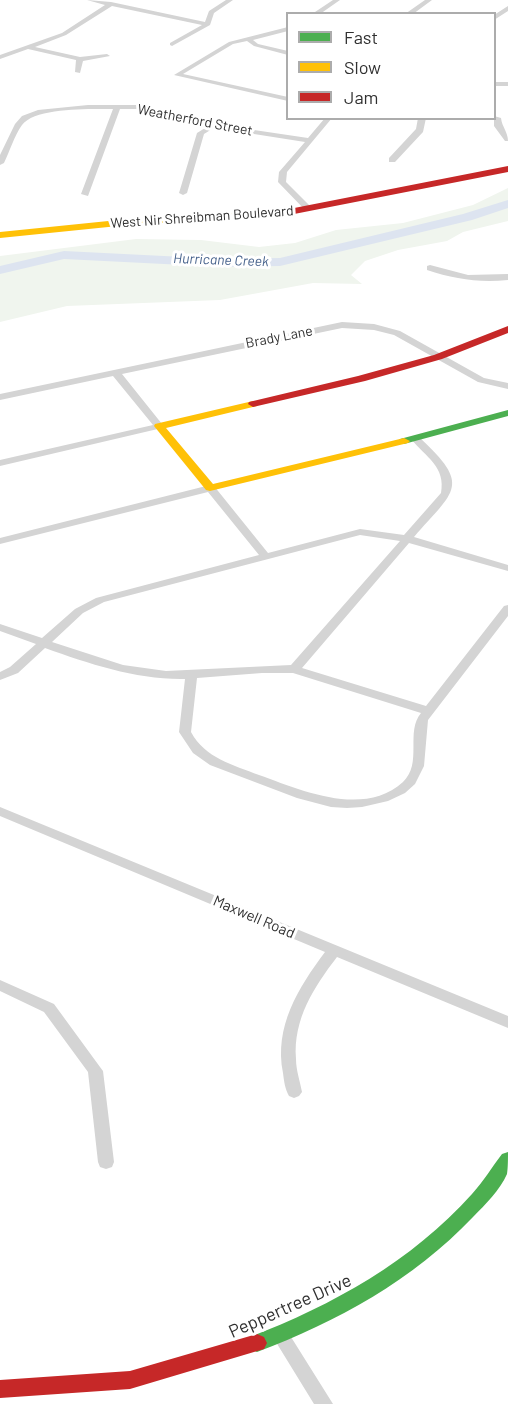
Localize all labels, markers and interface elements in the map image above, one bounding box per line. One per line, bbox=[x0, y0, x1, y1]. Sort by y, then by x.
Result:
legend bbox=[286, 12, 496, 120]
text: Fast bbox=[344, 26, 378, 48]
text: Slow bbox=[344, 56, 381, 78]
text: Jam bbox=[344, 86, 378, 108]
street label: Weatherford Street bbox=[136, 101, 254, 139]
street label: West Nir Shreibman Boulevard bbox=[110, 202, 294, 232]
water label: Hurricane Creek bbox=[173, 250, 269, 270]
street label: Brady Lane bbox=[244, 322, 314, 352]
street label: Maxwell Road bbox=[210, 892, 298, 942]
street label: Peppertree Drive bbox=[225, 1269, 355, 1343]

